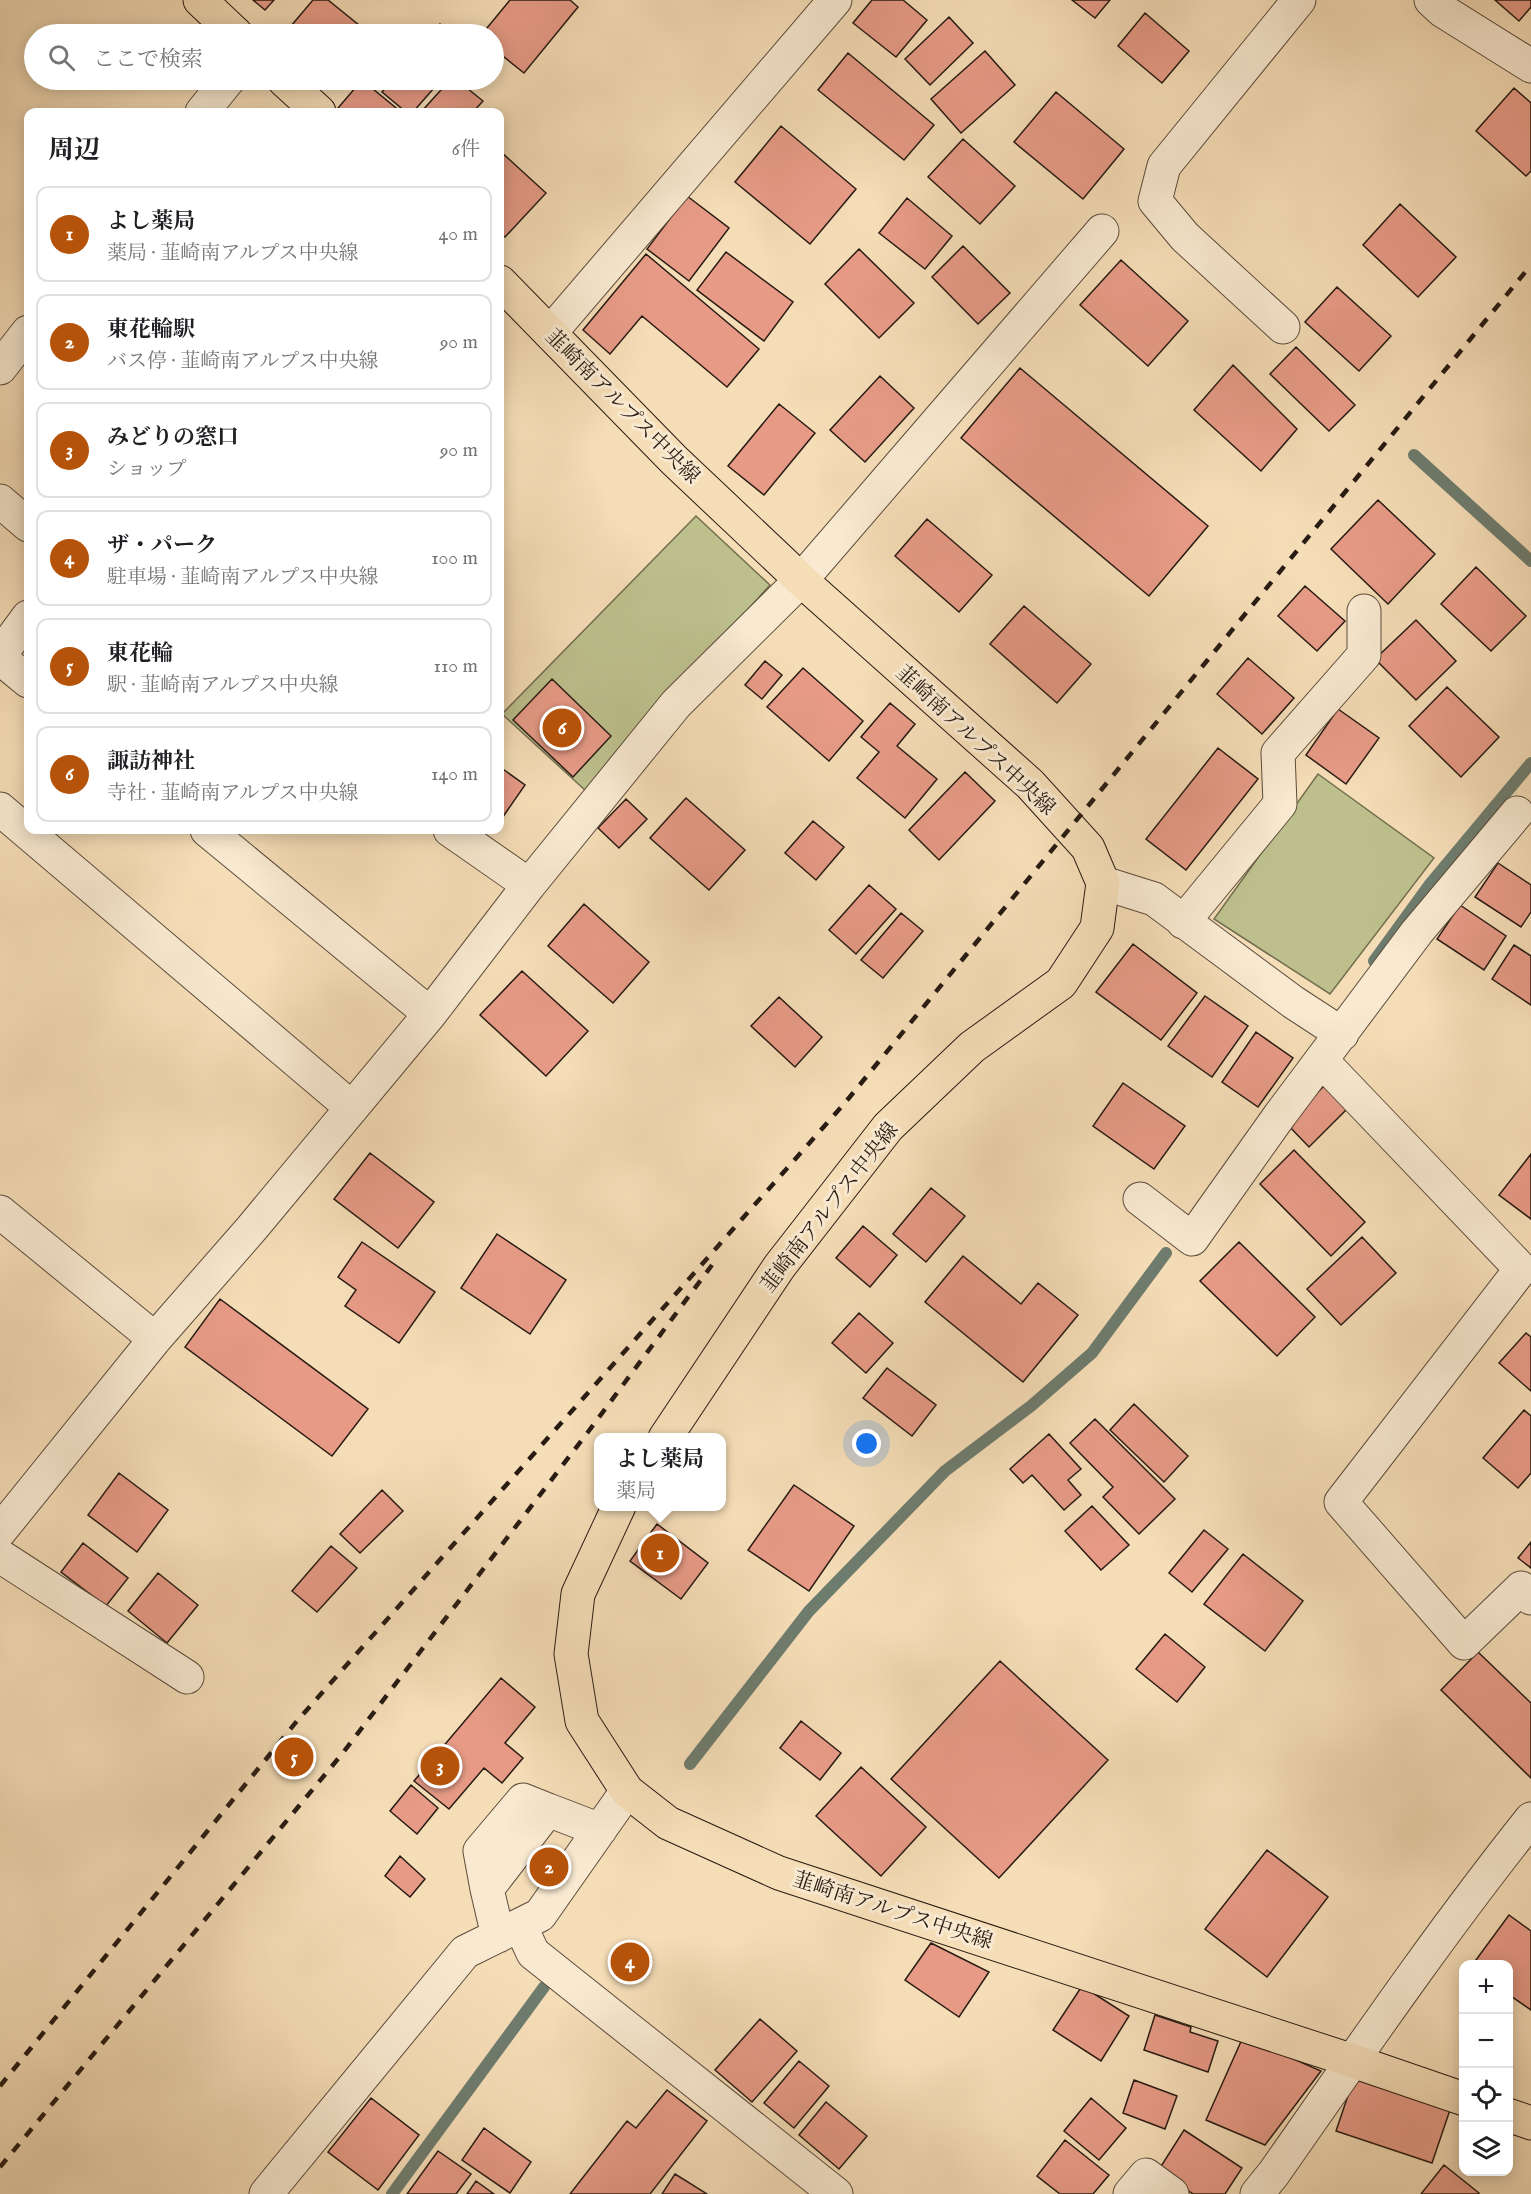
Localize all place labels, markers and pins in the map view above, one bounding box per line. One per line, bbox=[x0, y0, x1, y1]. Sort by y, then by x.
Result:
pin: 6 bbox=[542, 706, 582, 750]
pin: 1 bbox=[640, 1530, 680, 1576]
pin: 5 bbox=[274, 1734, 314, 1780]
pin: 3 bbox=[420, 1744, 460, 1788]
pin: 2 bbox=[530, 1844, 568, 1890]
pin: 4 bbox=[610, 1940, 650, 1984]

